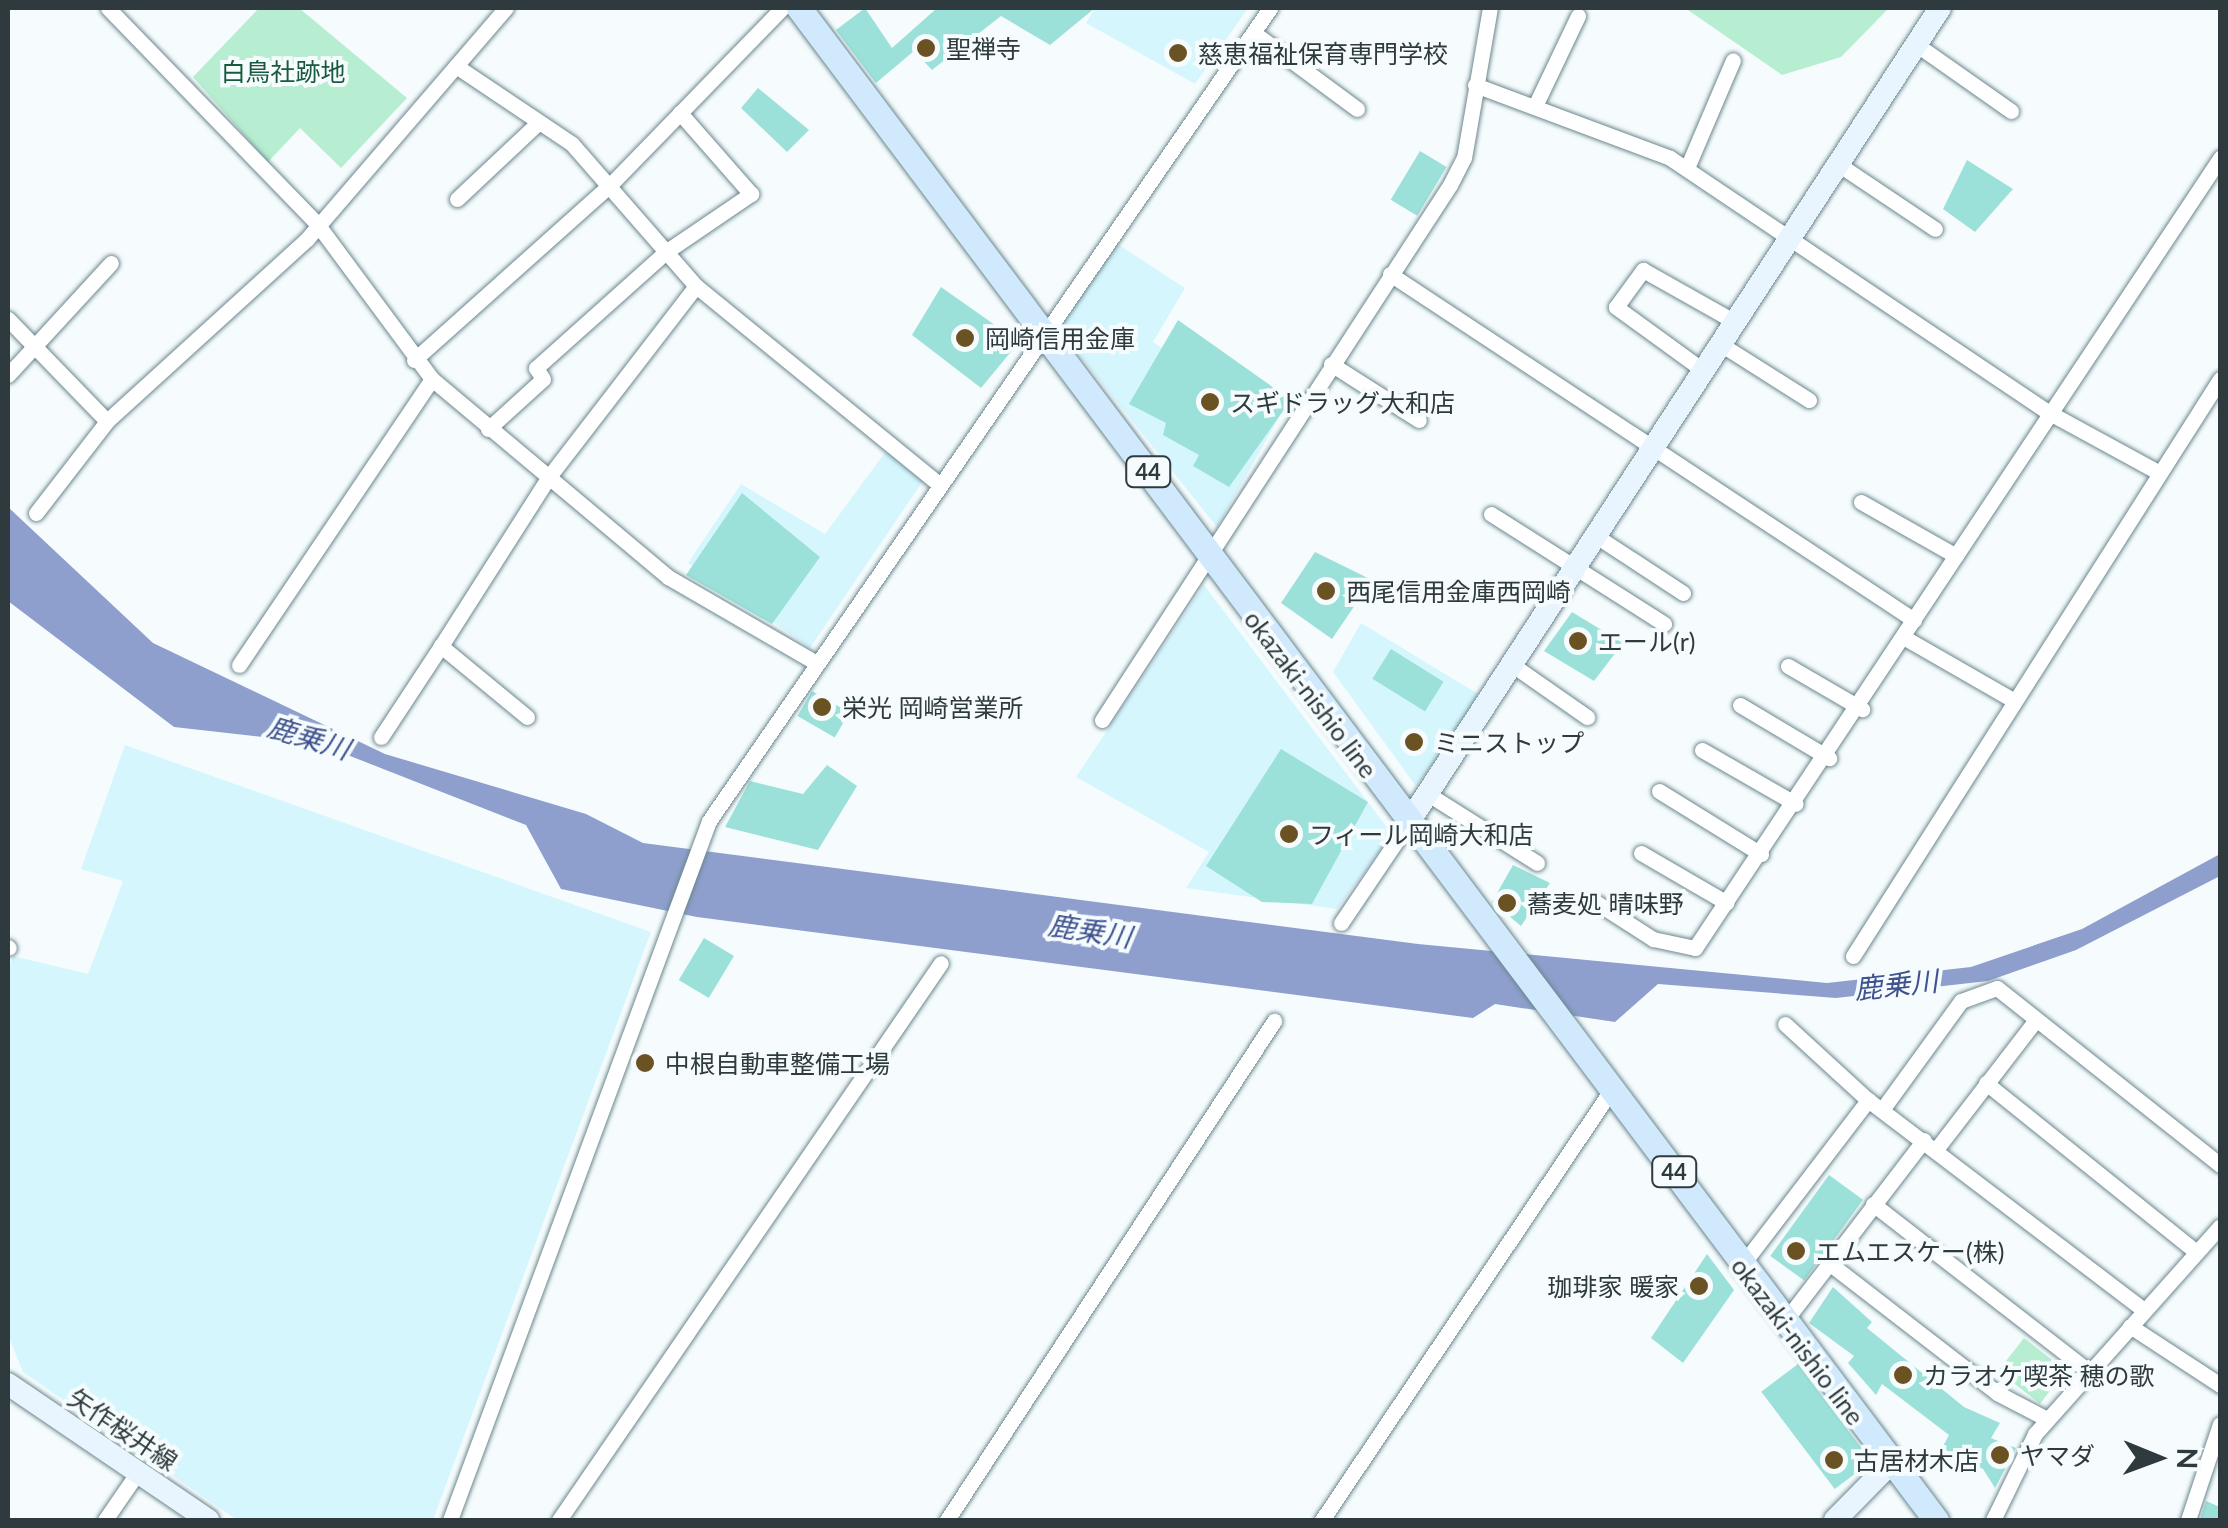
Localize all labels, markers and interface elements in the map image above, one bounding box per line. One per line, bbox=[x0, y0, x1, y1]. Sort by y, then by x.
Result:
place label: 聖禅寺 bbox=[946, 33, 1021, 63]
marker: 聖禅寺 bbox=[915, 37, 937, 59]
place label: 慈恵福祉保育専門学校 bbox=[1198, 38, 1448, 68]
marker: 慈恵福祉保育専門学校 bbox=[1167, 42, 1189, 64]
park label: 白鳥社跡地 bbox=[221, 56, 345, 86]
place label: 岡崎信用金庫 bbox=[985, 323, 1135, 353]
marker: 岡崎信用金庫 bbox=[954, 327, 976, 349]
place label: スギドラッグ大和店 bbox=[1230, 387, 1455, 417]
marker: スギドラッグ大和店 bbox=[1199, 391, 1221, 413]
road number: 44 bbox=[1123, 455, 1173, 489]
place label: 西尾信用金庫西岡崎 bbox=[1346, 576, 1571, 606]
marker: 西尾信用金庫西岡崎 bbox=[1315, 580, 1337, 602]
street label: okazaki-nishio line bbox=[1238, 605, 1384, 783]
place label: エール(r) bbox=[1598, 626, 1695, 656]
marker: エール(r) bbox=[1567, 630, 1589, 652]
place label: 栄光 岡崎営業所 bbox=[842, 692, 1023, 722]
marker: 栄光 岡崎営業所 bbox=[811, 696, 833, 718]
water label: 鹿乗川 bbox=[264, 709, 354, 765]
place label: ミニストップ bbox=[1434, 727, 1584, 757]
marker: ミニストップ bbox=[1403, 731, 1425, 753]
place label: フィール岡崎大和店 bbox=[1309, 819, 1534, 849]
marker: フィール岡崎大和店 bbox=[1278, 823, 1300, 845]
place label: 蕎麦処 晴味野 bbox=[1527, 888, 1683, 918]
marker: 蕎麦処 晴味野 bbox=[1496, 892, 1518, 914]
water label: 鹿乗川 bbox=[1046, 907, 1134, 953]
water label: 鹿乗川 bbox=[1852, 963, 1940, 1005]
place label: 中根自動車整備工場 bbox=[665, 1048, 890, 1078]
marker: 中根自動車整備工場 bbox=[634, 1052, 656, 1074]
road number: 44 bbox=[1649, 1155, 1699, 1189]
place label: エムエスケー(株) bbox=[1816, 1236, 2004, 1266]
marker: エムエスケー(株) bbox=[1785, 1240, 1807, 1262]
street label: okazaki-nishio line bbox=[1725, 1252, 1871, 1430]
place label: 珈琲家 暖家 bbox=[1548, 1271, 1679, 1301]
marker: 珈琲家 暖家 bbox=[1688, 1275, 1710, 1297]
place label: カラオケ喫茶 穂の歌 bbox=[1923, 1360, 2154, 1390]
marker: カラオケ喫茶 穂の歌 bbox=[1892, 1364, 1914, 1386]
street label: 矢作桜井線 bbox=[63, 1382, 183, 1476]
north arrow bbox=[2108, 1408, 2208, 1508]
place label: ヤマダ bbox=[2020, 1440, 2095, 1470]
marker: ヤマダ bbox=[1989, 1444, 2011, 1466]
place label: 古居材木店 bbox=[1854, 1445, 1979, 1475]
text: N bbox=[2171, 1447, 2205, 1470]
marker: 古居材木店 bbox=[1823, 1449, 1845, 1471]

